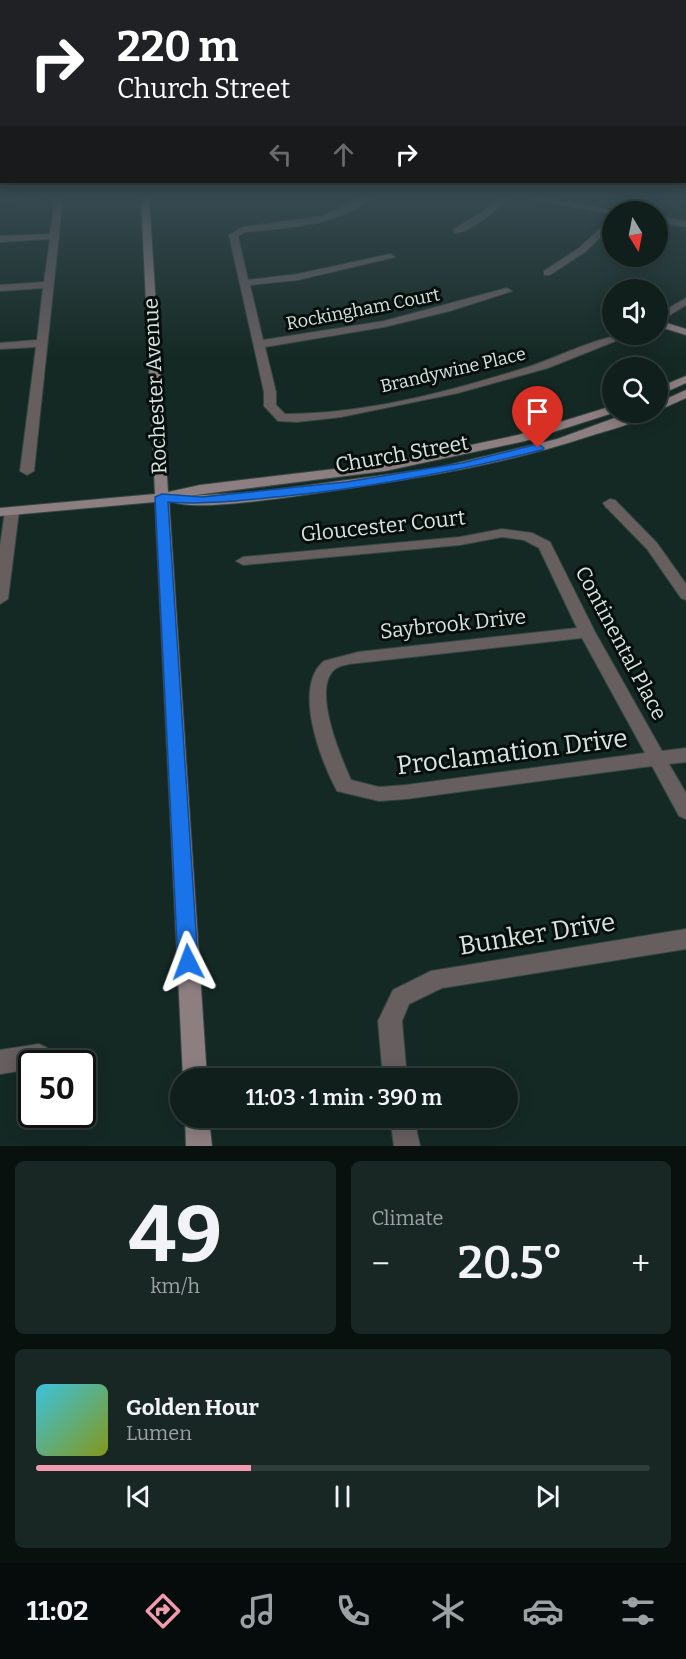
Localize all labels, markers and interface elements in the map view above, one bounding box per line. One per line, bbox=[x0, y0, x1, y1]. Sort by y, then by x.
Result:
text: 220 m bbox=[117, 22, 239, 72]
icon: right bbox=[18, 24, 96, 102]
text: Church Street bbox=[117, 73, 290, 105]
icon: left bbox=[264, 138, 297, 171]
icon: ahead bbox=[327, 138, 360, 171]
icon: right bbox=[390, 138, 423, 171]
north arrow bbox=[602, 201, 668, 267]
map controls bbox=[602, 201, 668, 423]
button: sound bbox=[602, 279, 668, 345]
street label: Rockingham Court bbox=[284, 283, 442, 335]
street label: Rochester Avenue bbox=[137, 297, 173, 475]
street label: Brandywine Place bbox=[378, 343, 528, 397]
button: search bbox=[602, 357, 668, 423]
pin bbox=[512, 386, 563, 448]
icon: arrive bbox=[521, 395, 554, 428]
street label: Church Street bbox=[333, 429, 471, 479]
street label: Gloucester Court bbox=[299, 504, 467, 548]
street label: Continental Place bbox=[569, 562, 673, 724]
street label: Saybrook Drive bbox=[379, 603, 527, 645]
street label: Proclamation Drive bbox=[395, 722, 629, 782]
street label: Bunker Drive bbox=[457, 906, 617, 962]
position arrow bbox=[156, 930, 220, 994]
speed limit sign: 50 bbox=[18, 1050, 96, 1128]
text: 11:03 · 1 min · 390 m bbox=[246, 1084, 442, 1111]
text: 49 bbox=[128, 1188, 222, 1282]
text: Climate bbox=[372, 1206, 443, 1230]
text: 20.5° bbox=[458, 1236, 563, 1290]
text: − bbox=[372, 1244, 390, 1284]
text: + bbox=[631, 1244, 650, 1284]
text: km/h bbox=[151, 1274, 200, 1298]
text: Golden Hour bbox=[126, 1394, 259, 1421]
text: Lumen bbox=[126, 1421, 192, 1445]
icon: previous bbox=[122, 1480, 155, 1513]
icon: pause bbox=[326, 1480, 359, 1513]
icon: next bbox=[531, 1480, 564, 1513]
icon: directions bbox=[142, 1590, 184, 1632]
icon: music bbox=[237, 1590, 279, 1632]
icon: phone bbox=[332, 1590, 374, 1632]
icon: climate bbox=[427, 1590, 469, 1632]
icon: car bbox=[522, 1590, 564, 1632]
icon: filters bbox=[617, 1590, 659, 1632]
text: 11:02 bbox=[27, 1595, 89, 1627]

